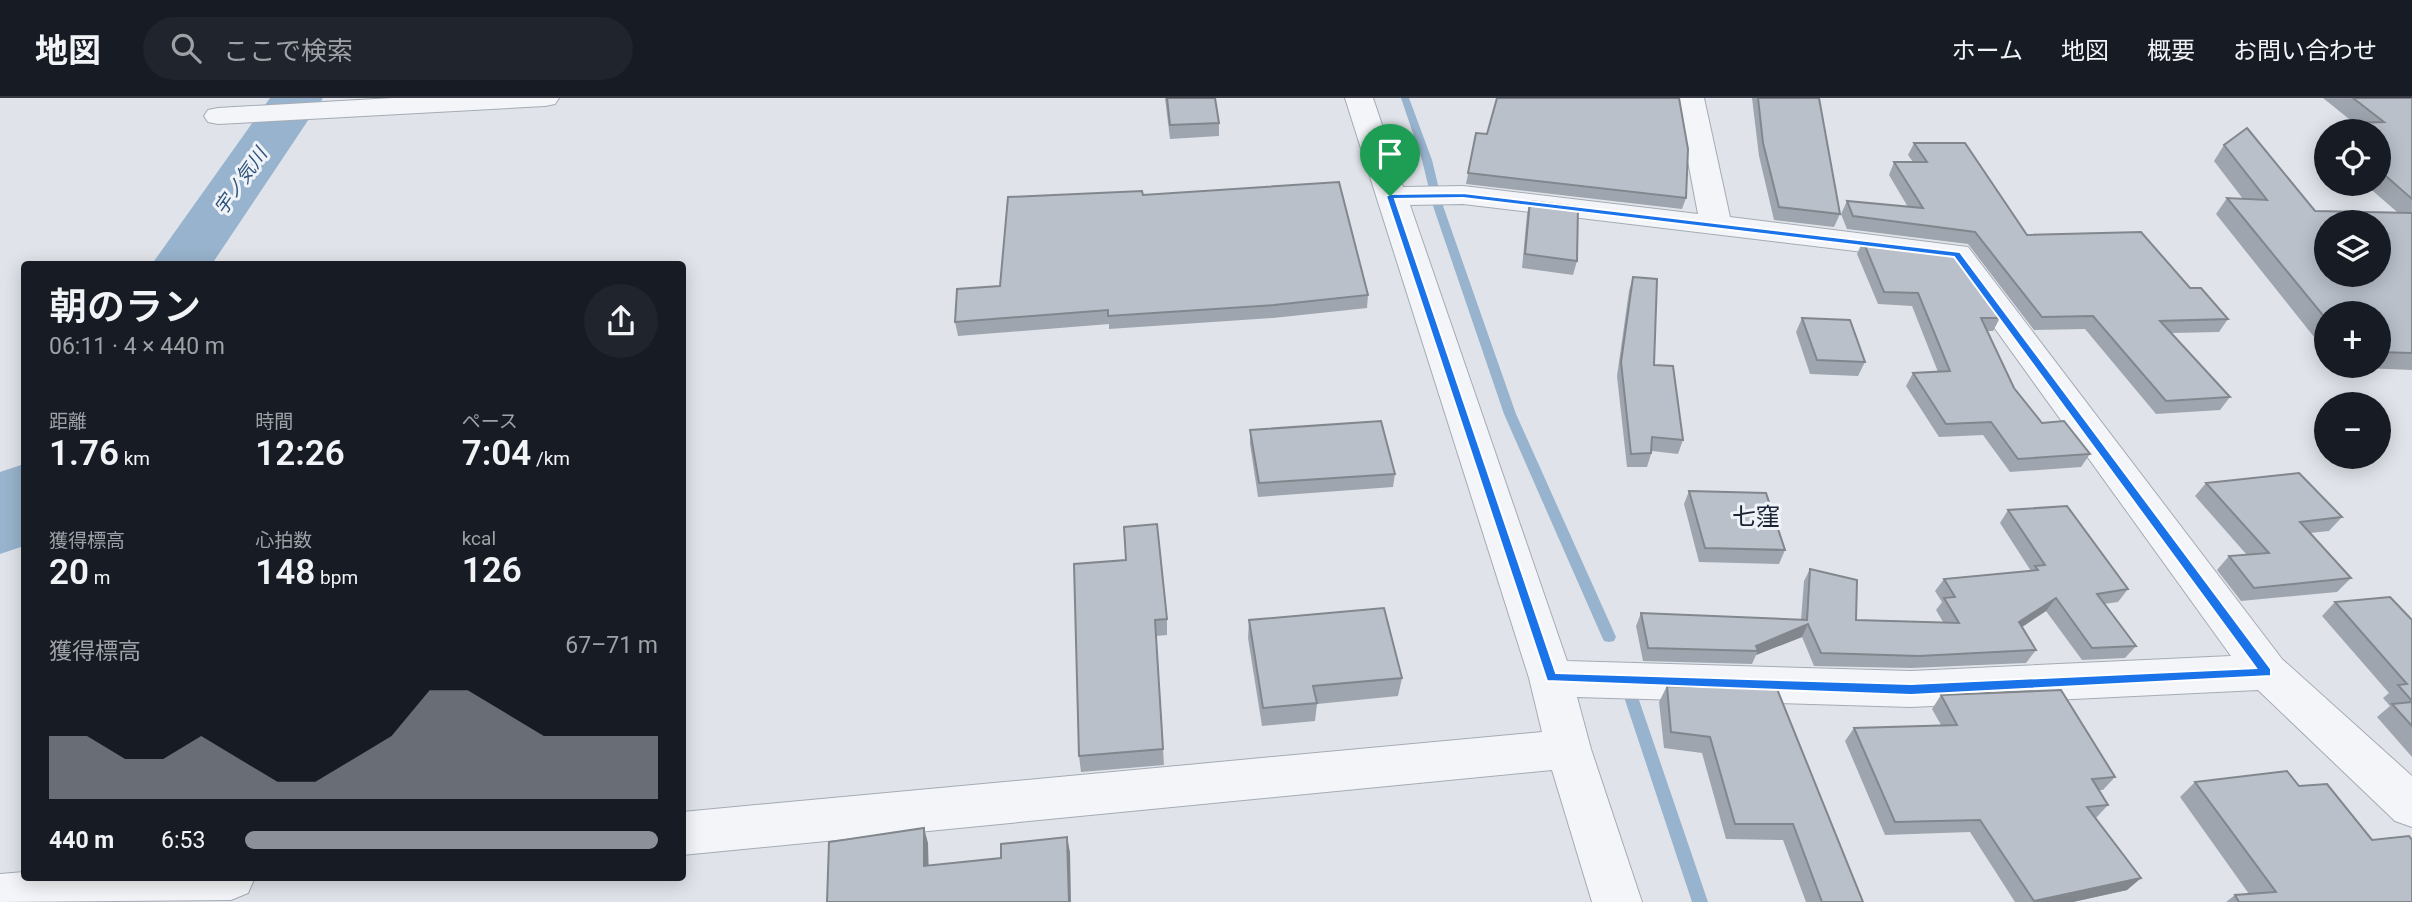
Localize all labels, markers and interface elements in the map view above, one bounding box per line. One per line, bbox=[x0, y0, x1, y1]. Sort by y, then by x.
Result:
search box bbox=[143, 17, 633, 80]
icon: search bbox=[167, 29, 205, 67]
text: 地図 bbox=[35, 31, 101, 70]
text: ここで検索 bbox=[223, 36, 353, 66]
text: ホーム bbox=[1952, 37, 2023, 65]
text: 地図 bbox=[2061, 37, 2109, 65]
text: 概要 bbox=[2147, 37, 2195, 65]
text: お問い合わせ bbox=[2233, 37, 2377, 65]
map controls bbox=[2314, 119, 2391, 469]
button: locate bbox=[2314, 119, 2391, 196]
pin bbox=[1360, 124, 1420, 196]
icon: arrive bbox=[1371, 135, 1409, 173]
water label: 宇ノ気川 bbox=[209, 142, 273, 219]
button: layers bbox=[2314, 210, 2391, 287]
button: share bbox=[584, 284, 658, 358]
text: 朝のラン bbox=[49, 285, 201, 329]
button: + bbox=[2314, 301, 2391, 378]
text: 06:11 · 4 × 440 m bbox=[49, 333, 225, 360]
button: − bbox=[2314, 392, 2391, 469]
text: 距離 bbox=[49, 410, 87, 433]
text: 時間 bbox=[255, 410, 293, 433]
text: ペース bbox=[462, 410, 518, 433]
text: 1.76 bbox=[49, 433, 119, 474]
text: 12:26 bbox=[255, 433, 345, 474]
text: 7:04 bbox=[462, 433, 531, 474]
text: km bbox=[119, 447, 150, 470]
text: /km bbox=[531, 447, 570, 470]
district label: 七窪 bbox=[1732, 503, 1780, 531]
text: kcal bbox=[462, 527, 496, 550]
text: 獲得標高 bbox=[49, 529, 125, 552]
text: 心拍数 bbox=[255, 529, 312, 552]
text: 126 bbox=[462, 550, 522, 591]
text: 20 bbox=[49, 552, 89, 593]
text: 148 bbox=[255, 552, 315, 593]
text: m bbox=[89, 566, 110, 589]
text: bpm bbox=[315, 566, 358, 589]
text: 67–71 m bbox=[565, 632, 658, 659]
text: 獲得標高 bbox=[49, 638, 141, 665]
text: 440 m bbox=[49, 827, 114, 854]
text: 6:53 bbox=[161, 827, 205, 854]

